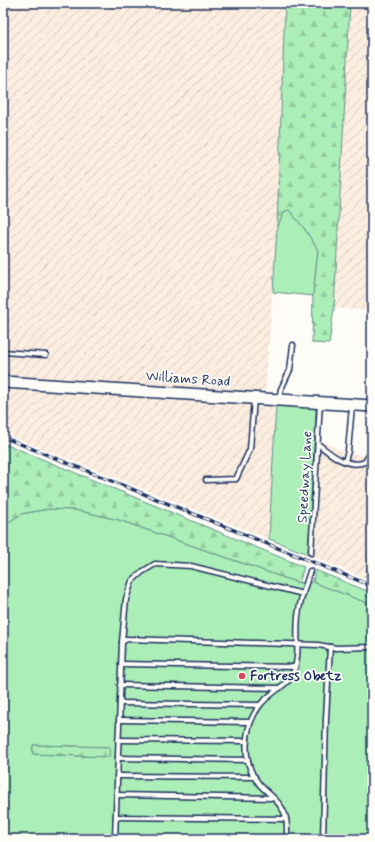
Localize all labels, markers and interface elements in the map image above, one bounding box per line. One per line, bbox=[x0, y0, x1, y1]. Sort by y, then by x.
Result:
street label: Williams Road bbox=[145, 367, 231, 391]
street label: Speedway Lane bbox=[294, 430, 316, 524]
place label: Fortress Obetz bbox=[250, 667, 342, 685]
marker: Fortress Obetz bbox=[237, 671, 247, 681]

